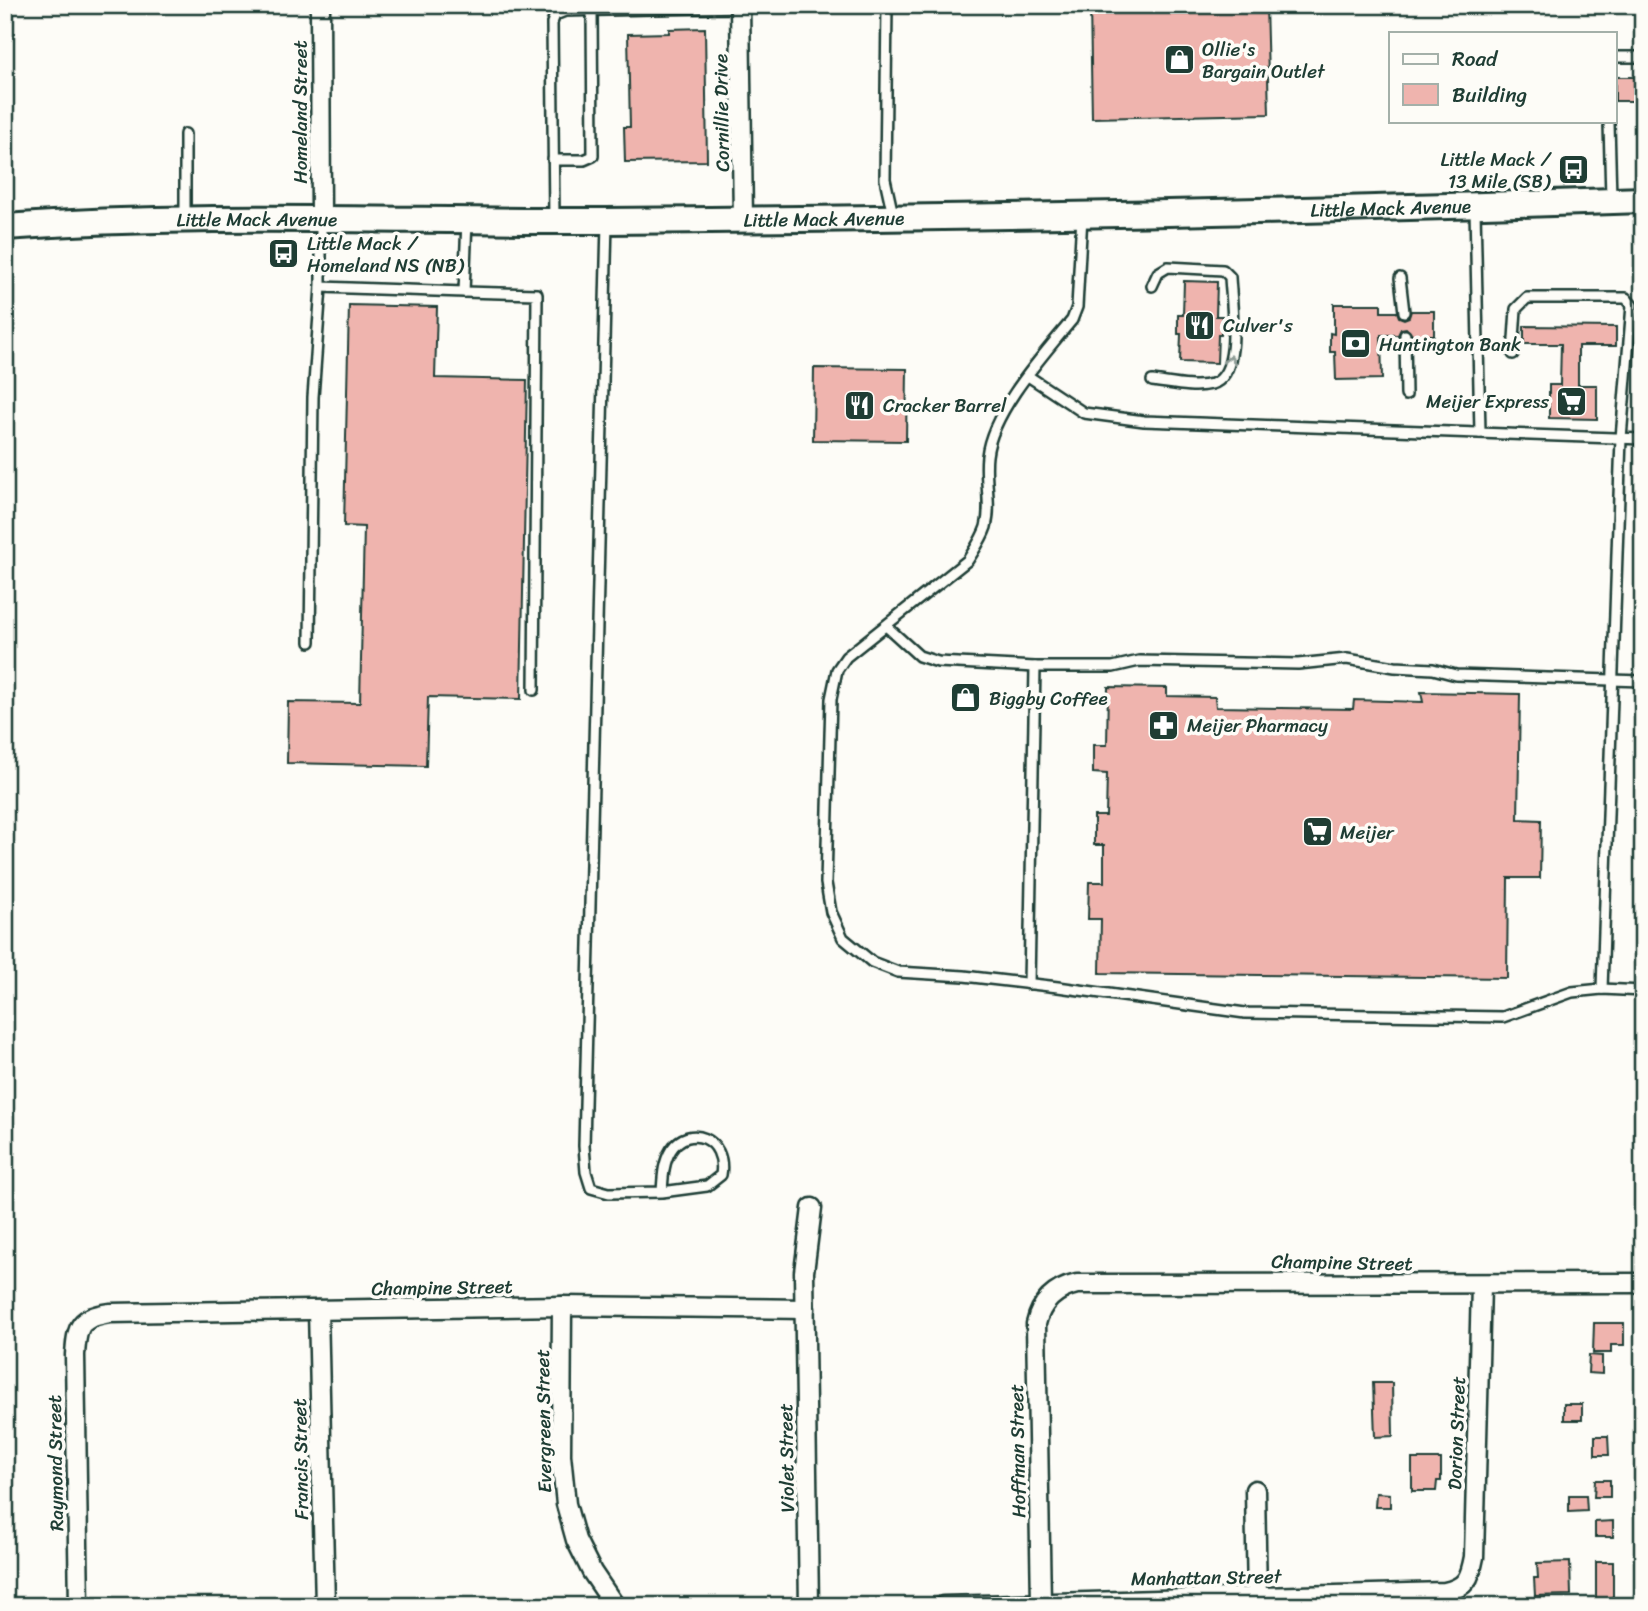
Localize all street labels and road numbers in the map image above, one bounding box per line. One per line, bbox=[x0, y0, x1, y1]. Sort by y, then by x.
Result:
street label: Homeland Street bbox=[284, 40, 317, 184]
street label: Cornillie Drive bbox=[704, 54, 739, 172]
street label: Little Mack Avenue bbox=[1310, 189, 1472, 227]
street label: Little Mack Avenue bbox=[743, 202, 904, 237]
street label: Little Mack Avenue bbox=[176, 203, 337, 236]
street label: Champine Street bbox=[1271, 1245, 1413, 1280]
street label: Champine Street bbox=[371, 1270, 513, 1305]
street label: Evergreen Street bbox=[526, 1349, 561, 1493]
street label: Dorion Street bbox=[1438, 1376, 1475, 1490]
street label: Hoffman Street bbox=[1000, 1384, 1035, 1518]
street label: Raymond Street bbox=[38, 1395, 73, 1531]
street label: Francis Street bbox=[283, 1398, 318, 1520]
street label: Violet Street bbox=[769, 1403, 804, 1513]
street label: Manhattan Street bbox=[1130, 1560, 1283, 1595]

